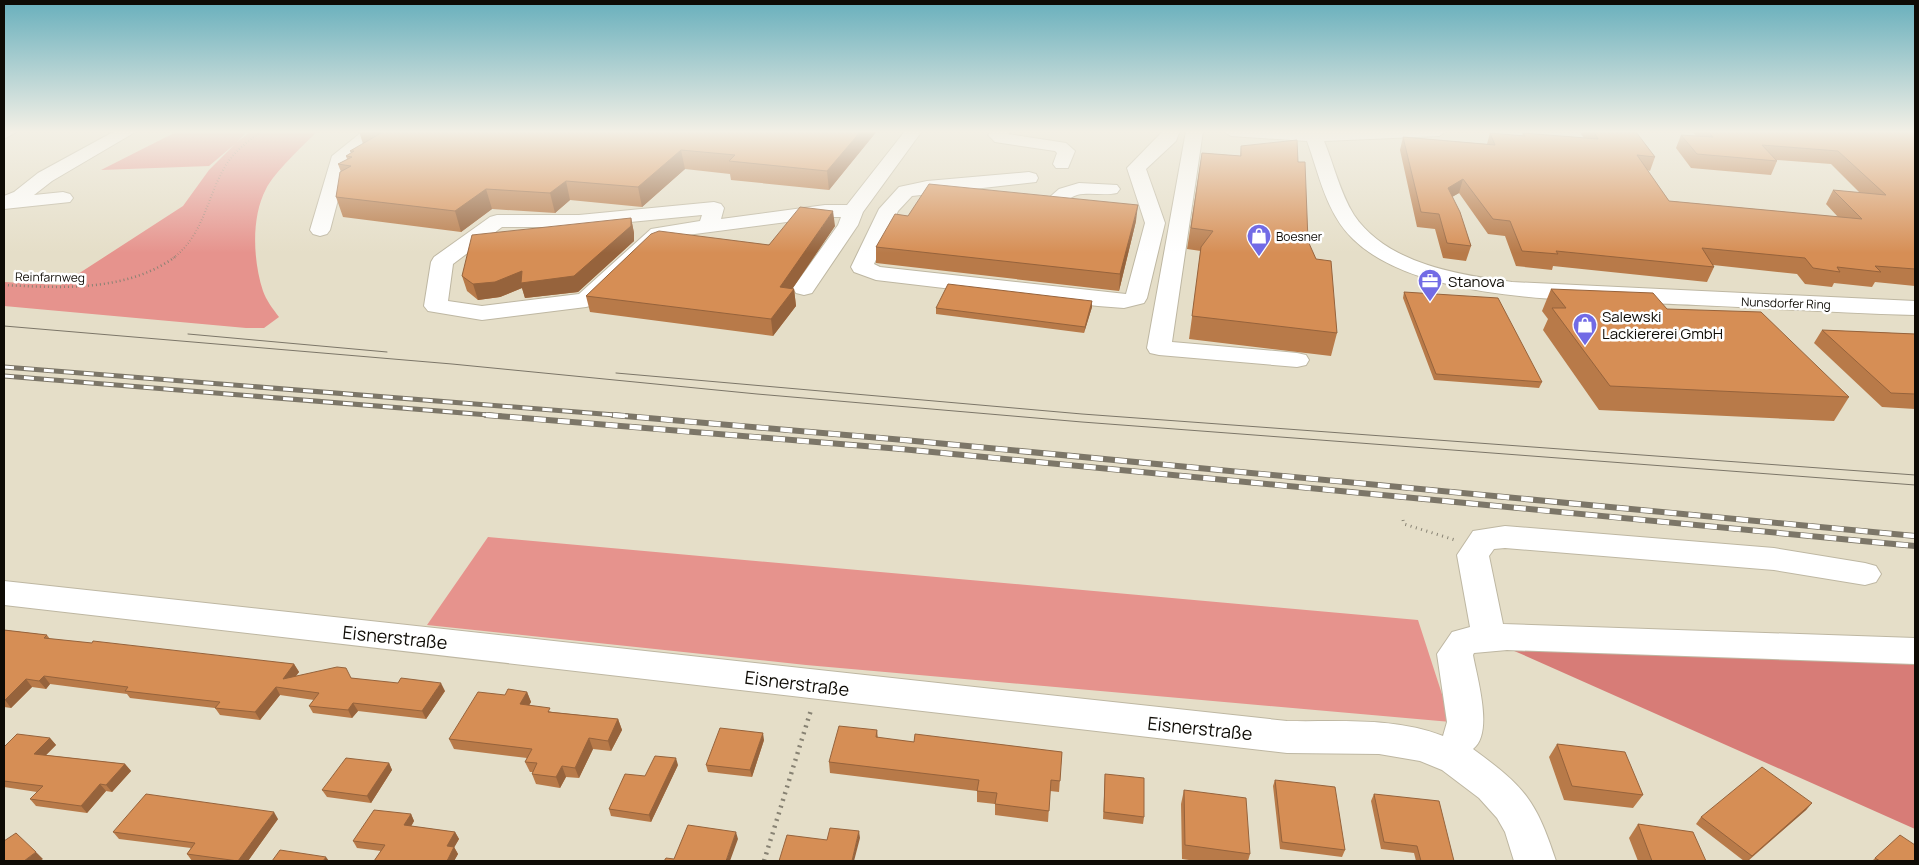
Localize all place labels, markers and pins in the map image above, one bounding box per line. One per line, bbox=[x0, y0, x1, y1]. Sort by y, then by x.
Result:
shop icon: Boesner bbox=[1246, 223, 1272, 257]
place label: Boesner bbox=[1276, 228, 1323, 245]
office icon: Stanova bbox=[1417, 268, 1443, 302]
place label: Stanova bbox=[1448, 271, 1505, 292]
place label: Salewski Lackiererei GmbH bbox=[1602, 306, 1723, 344]
shop icon: Salewski Lackiererei GmbH bbox=[1572, 312, 1598, 346]

